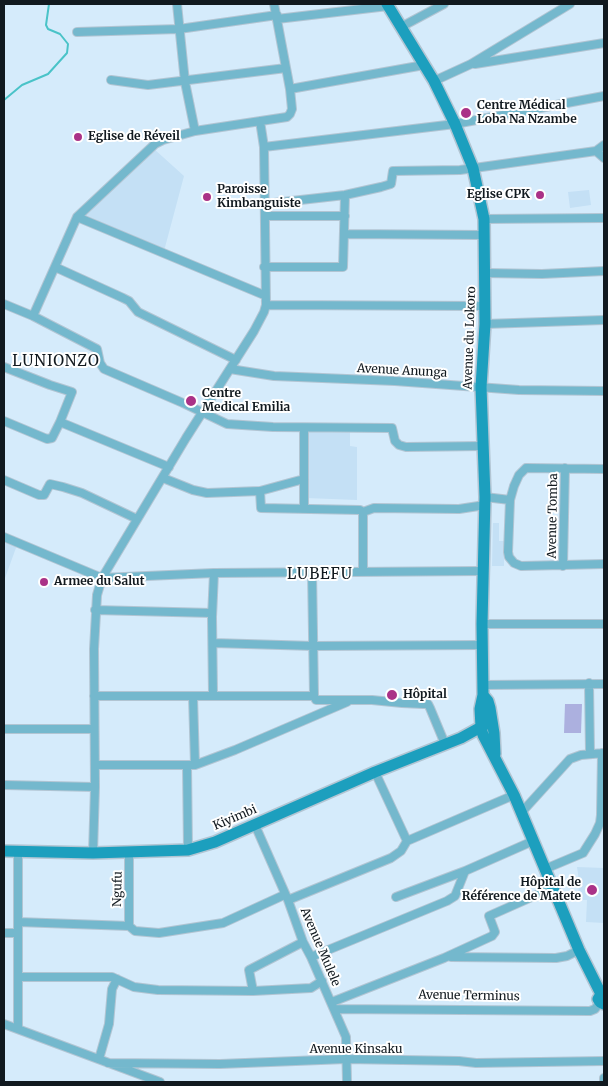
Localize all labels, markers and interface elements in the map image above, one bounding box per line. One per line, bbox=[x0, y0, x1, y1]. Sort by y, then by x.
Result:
place label: Centre Médical Loba Na Nzambe bbox=[477, 99, 577, 127]
marker: Centre Médical Loba Na Nzambe bbox=[459, 106, 473, 120]
place label: Eglise de Réveil bbox=[88, 130, 180, 144]
marker: Eglise de Réveil bbox=[72, 131, 84, 143]
place label: Paroisse Kimbanguiste bbox=[217, 183, 301, 211]
place label: Eglise CPK bbox=[467, 188, 530, 202]
marker: Eglise CPK bbox=[534, 189, 546, 201]
marker: Paroisse Kimbanguiste bbox=[201, 191, 213, 203]
street label: Avenue du Lokoro bbox=[461, 286, 479, 390]
district label: LUNIONZO bbox=[11, 353, 101, 371]
street label: Avenue Anunga bbox=[357, 361, 447, 381]
place label: Centre Medical Emilia bbox=[202, 387, 290, 415]
marker: Centre Medical Emilia bbox=[184, 394, 198, 408]
street label: Avenue Tomba bbox=[545, 473, 561, 559]
district label: LUBEFU bbox=[286, 566, 354, 584]
place label: Armee du Salut bbox=[54, 575, 144, 589]
marker: Armee du Salut bbox=[38, 576, 50, 588]
marker: Hôpital bbox=[385, 688, 399, 702]
place label: Hôpital bbox=[403, 688, 447, 702]
street label: Kiyimbi bbox=[211, 802, 259, 834]
street label: Ngufu bbox=[110, 871, 126, 907]
place label: Hôpital de Référence de Matete bbox=[462, 876, 581, 904]
marker: Hôpital de Référence de Matete bbox=[585, 883, 599, 897]
street label: Avenue Mulele bbox=[297, 906, 343, 988]
street label: Avenue Terminus bbox=[418, 988, 520, 1004]
street label: Avenue Kinsaku bbox=[309, 1043, 403, 1057]

